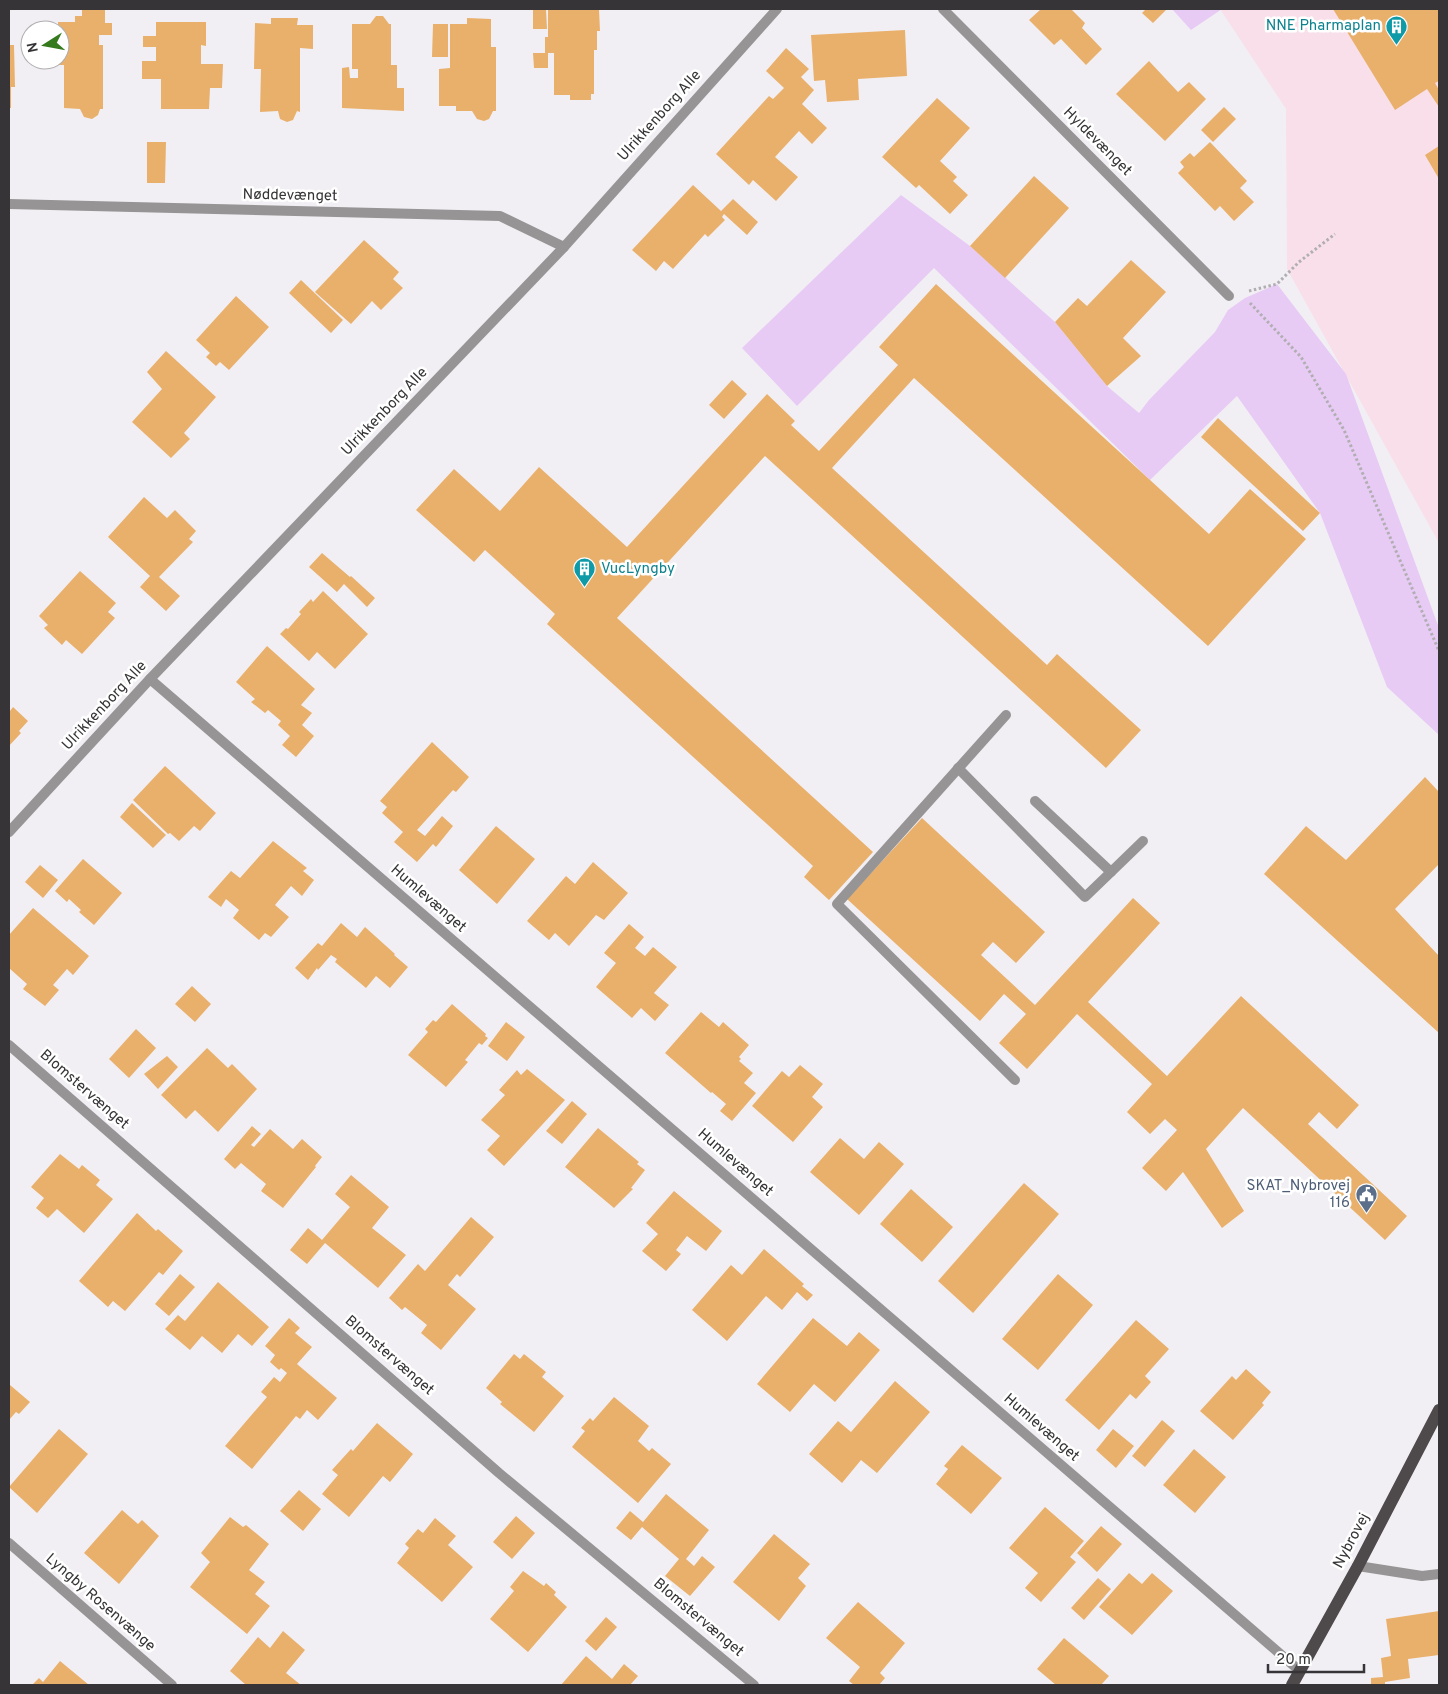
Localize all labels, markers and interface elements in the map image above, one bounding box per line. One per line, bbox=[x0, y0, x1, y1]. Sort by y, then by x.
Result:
building icon: NNE Pharmaplan bbox=[1385, 14, 1409, 45]
place label: NNE Pharmaplan bbox=[1266, 17, 1381, 36]
north arrow bbox=[20, 20, 70, 70]
text: N bbox=[24, 41, 43, 54]
street label: Ulrikkenborg Alle bbox=[614, 67, 706, 165]
street label: Hyldevænget bbox=[1059, 104, 1135, 180]
street label: Nøddevænget bbox=[242, 186, 338, 206]
street label: Ulrikkenborg Alle bbox=[338, 364, 432, 460]
building icon: VucLyngby bbox=[573, 557, 597, 588]
place label: VucLyngby bbox=[601, 560, 675, 579]
street label: Ulrikkenborg Alle bbox=[59, 657, 151, 755]
street label: Humlevænget bbox=[386, 861, 470, 937]
street label: Blomstervænget bbox=[35, 1046, 133, 1134]
street label: Humlevænget bbox=[693, 1125, 777, 1201]
place label: SKAT_Nybrovej 116 bbox=[1246, 1177, 1350, 1213]
public building icon: SKAT_Nybrovej 116 bbox=[1354, 1183, 1378, 1214]
street label: Blomstervænget bbox=[340, 1312, 438, 1400]
street label: Humlevænget bbox=[999, 1390, 1083, 1466]
street label: Nybrovej bbox=[1329, 1510, 1375, 1572]
street label: Lyngby Rosenvænge bbox=[41, 1550, 159, 1656]
street label: Blomstervænget bbox=[649, 1575, 747, 1661]
scale bar bbox=[1268, 1642, 1364, 1674]
text: 20 m bbox=[1276, 1651, 1311, 1670]

